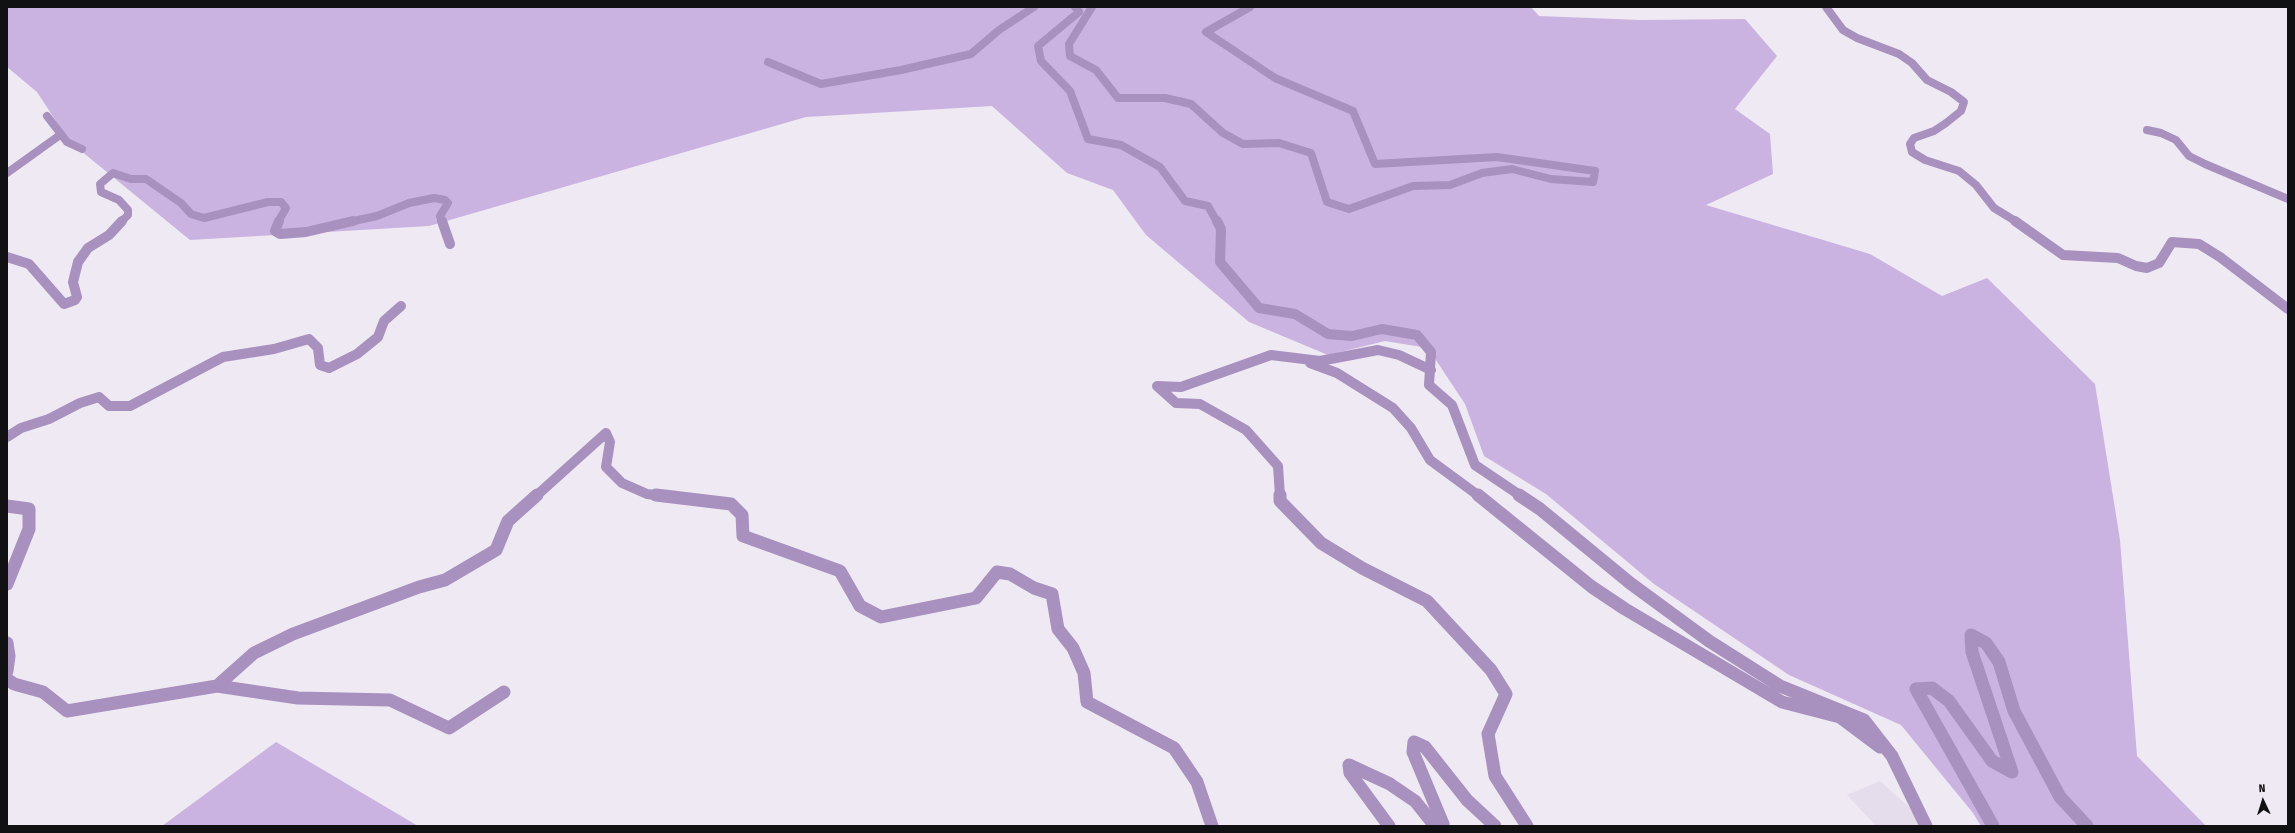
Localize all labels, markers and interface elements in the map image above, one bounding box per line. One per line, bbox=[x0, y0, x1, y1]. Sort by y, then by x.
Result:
north arrow bbox=[2243, 781, 2283, 821]
text: N bbox=[2258, 782, 2266, 795]

